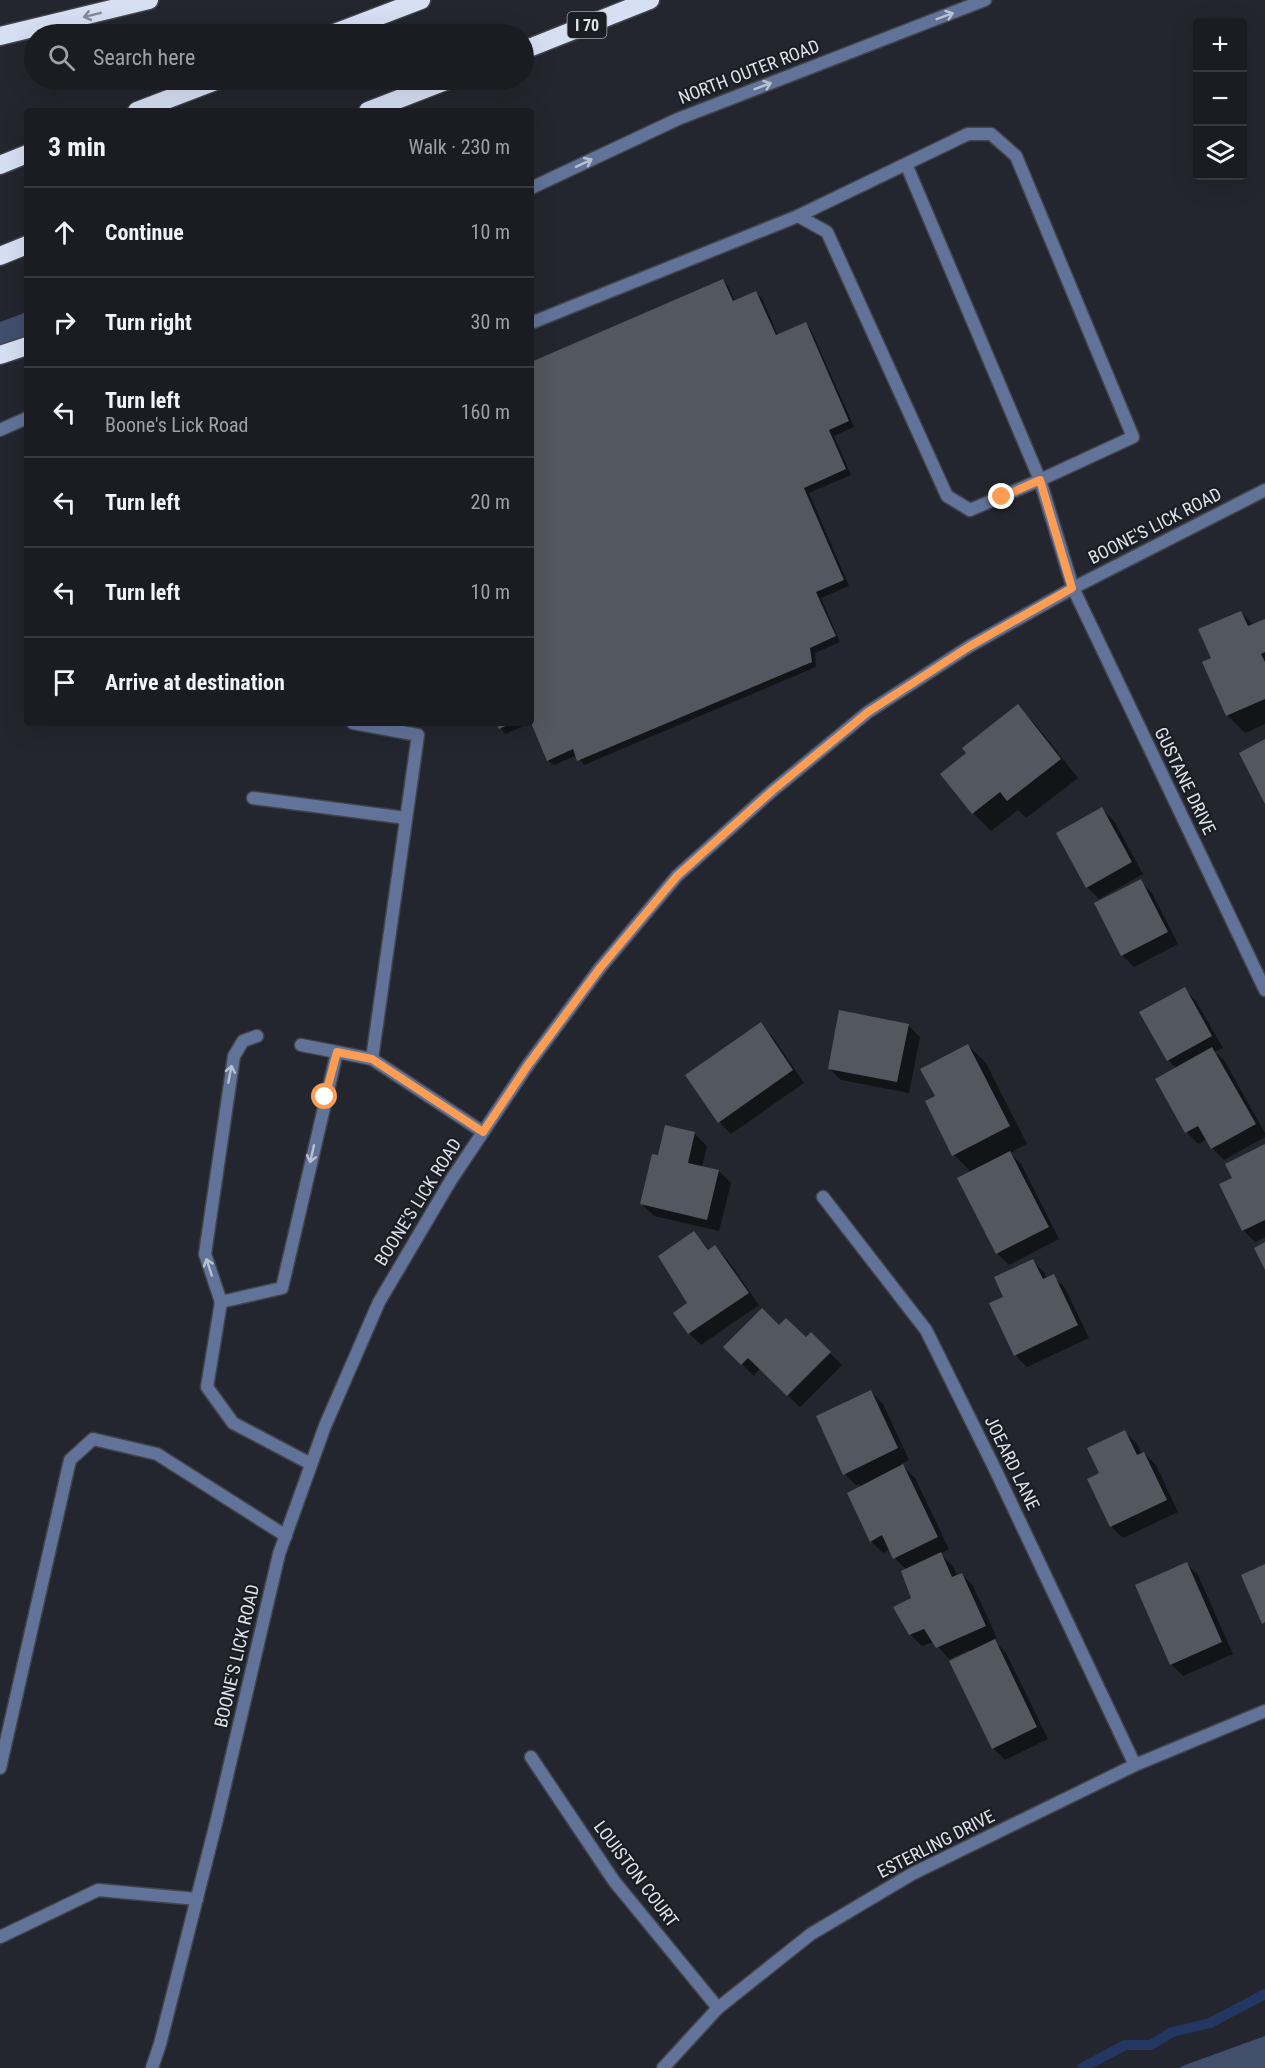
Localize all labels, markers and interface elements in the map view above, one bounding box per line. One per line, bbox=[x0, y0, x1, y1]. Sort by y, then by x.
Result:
one-way arrow bbox=[83, 9, 102, 21]
one-way arrow bbox=[935, 9, 954, 20]
road number: I 70 bbox=[568, 12, 606, 38]
map controls bbox=[1193, 18, 1247, 180]
button: + bbox=[1193, 18, 1247, 72]
search box bbox=[24, 24, 534, 90]
street label: NORTH OUTER ROAD bbox=[675, 35, 822, 108]
icon: search bbox=[45, 41, 78, 74]
text: Search here bbox=[93, 45, 195, 70]
button: − bbox=[1193, 72, 1247, 126]
one-way arrow bbox=[753, 80, 772, 91]
button: layers bbox=[1193, 126, 1247, 180]
text: 3 min bbox=[48, 132, 106, 162]
text: Walk · 230 m bbox=[409, 135, 510, 159]
one-way arrow bbox=[575, 157, 593, 168]
icon: ahead bbox=[48, 216, 81, 249]
text: Continue bbox=[105, 220, 184, 245]
text: 10 m bbox=[471, 220, 510, 244]
icon: right bbox=[48, 306, 81, 339]
text: Turn right bbox=[105, 310, 192, 335]
text: 30 m bbox=[471, 310, 510, 334]
text: Turn left bbox=[105, 388, 180, 413]
icon: left bbox=[48, 396, 81, 429]
text: 160 m bbox=[461, 400, 510, 424]
text: Boone's Lick Road bbox=[105, 413, 248, 437]
route end bbox=[988, 483, 1014, 509]
street label: BOONE'S LICK ROAD bbox=[1085, 483, 1225, 568]
icon: left bbox=[48, 486, 81, 519]
text: Turn left bbox=[105, 490, 180, 515]
text: 20 m bbox=[471, 490, 510, 514]
icon: left bbox=[48, 576, 81, 609]
text: Turn left bbox=[105, 580, 180, 605]
text: 10 m bbox=[471, 580, 510, 604]
icon: arrive bbox=[48, 666, 81, 699]
text: Arrive at destination bbox=[105, 670, 285, 695]
street label: GUSTANE DRIVE bbox=[1150, 724, 1220, 838]
one-way arrow bbox=[225, 1065, 236, 1084]
route start bbox=[311, 1083, 337, 1109]
street label: BOONE'S LICK ROAD bbox=[370, 1134, 465, 1269]
one-way arrow bbox=[306, 1145, 318, 1164]
one-way arrow bbox=[203, 1258, 214, 1277]
street label: JOEARD LANE bbox=[981, 1412, 1044, 1513]
street label: BOONE'S LICK ROAD bbox=[210, 1582, 263, 1729]
street label: ESTERLING DRIVE bbox=[874, 1805, 998, 1882]
street label: LOUISTON COURT bbox=[590, 1817, 683, 1931]

